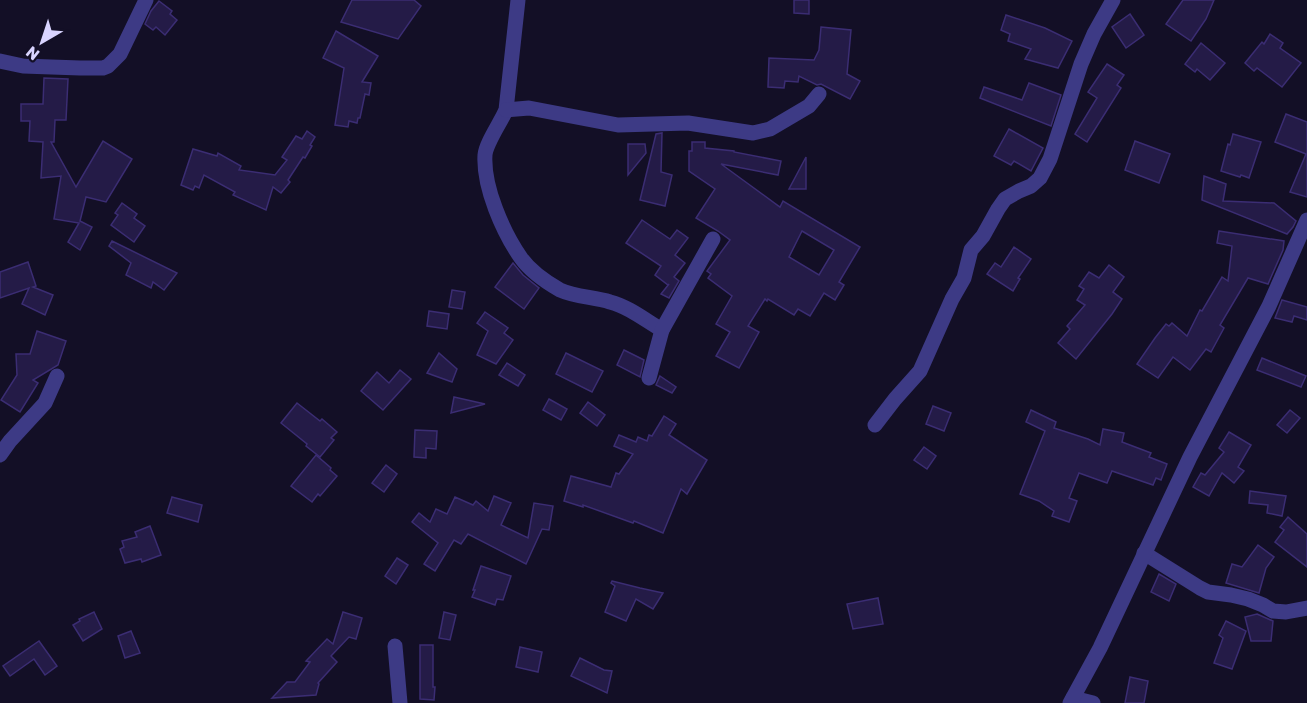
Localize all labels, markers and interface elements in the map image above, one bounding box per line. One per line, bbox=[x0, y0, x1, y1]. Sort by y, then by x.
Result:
north arrow bbox=[12, 12, 72, 72]
text: N bbox=[22, 42, 43, 64]

